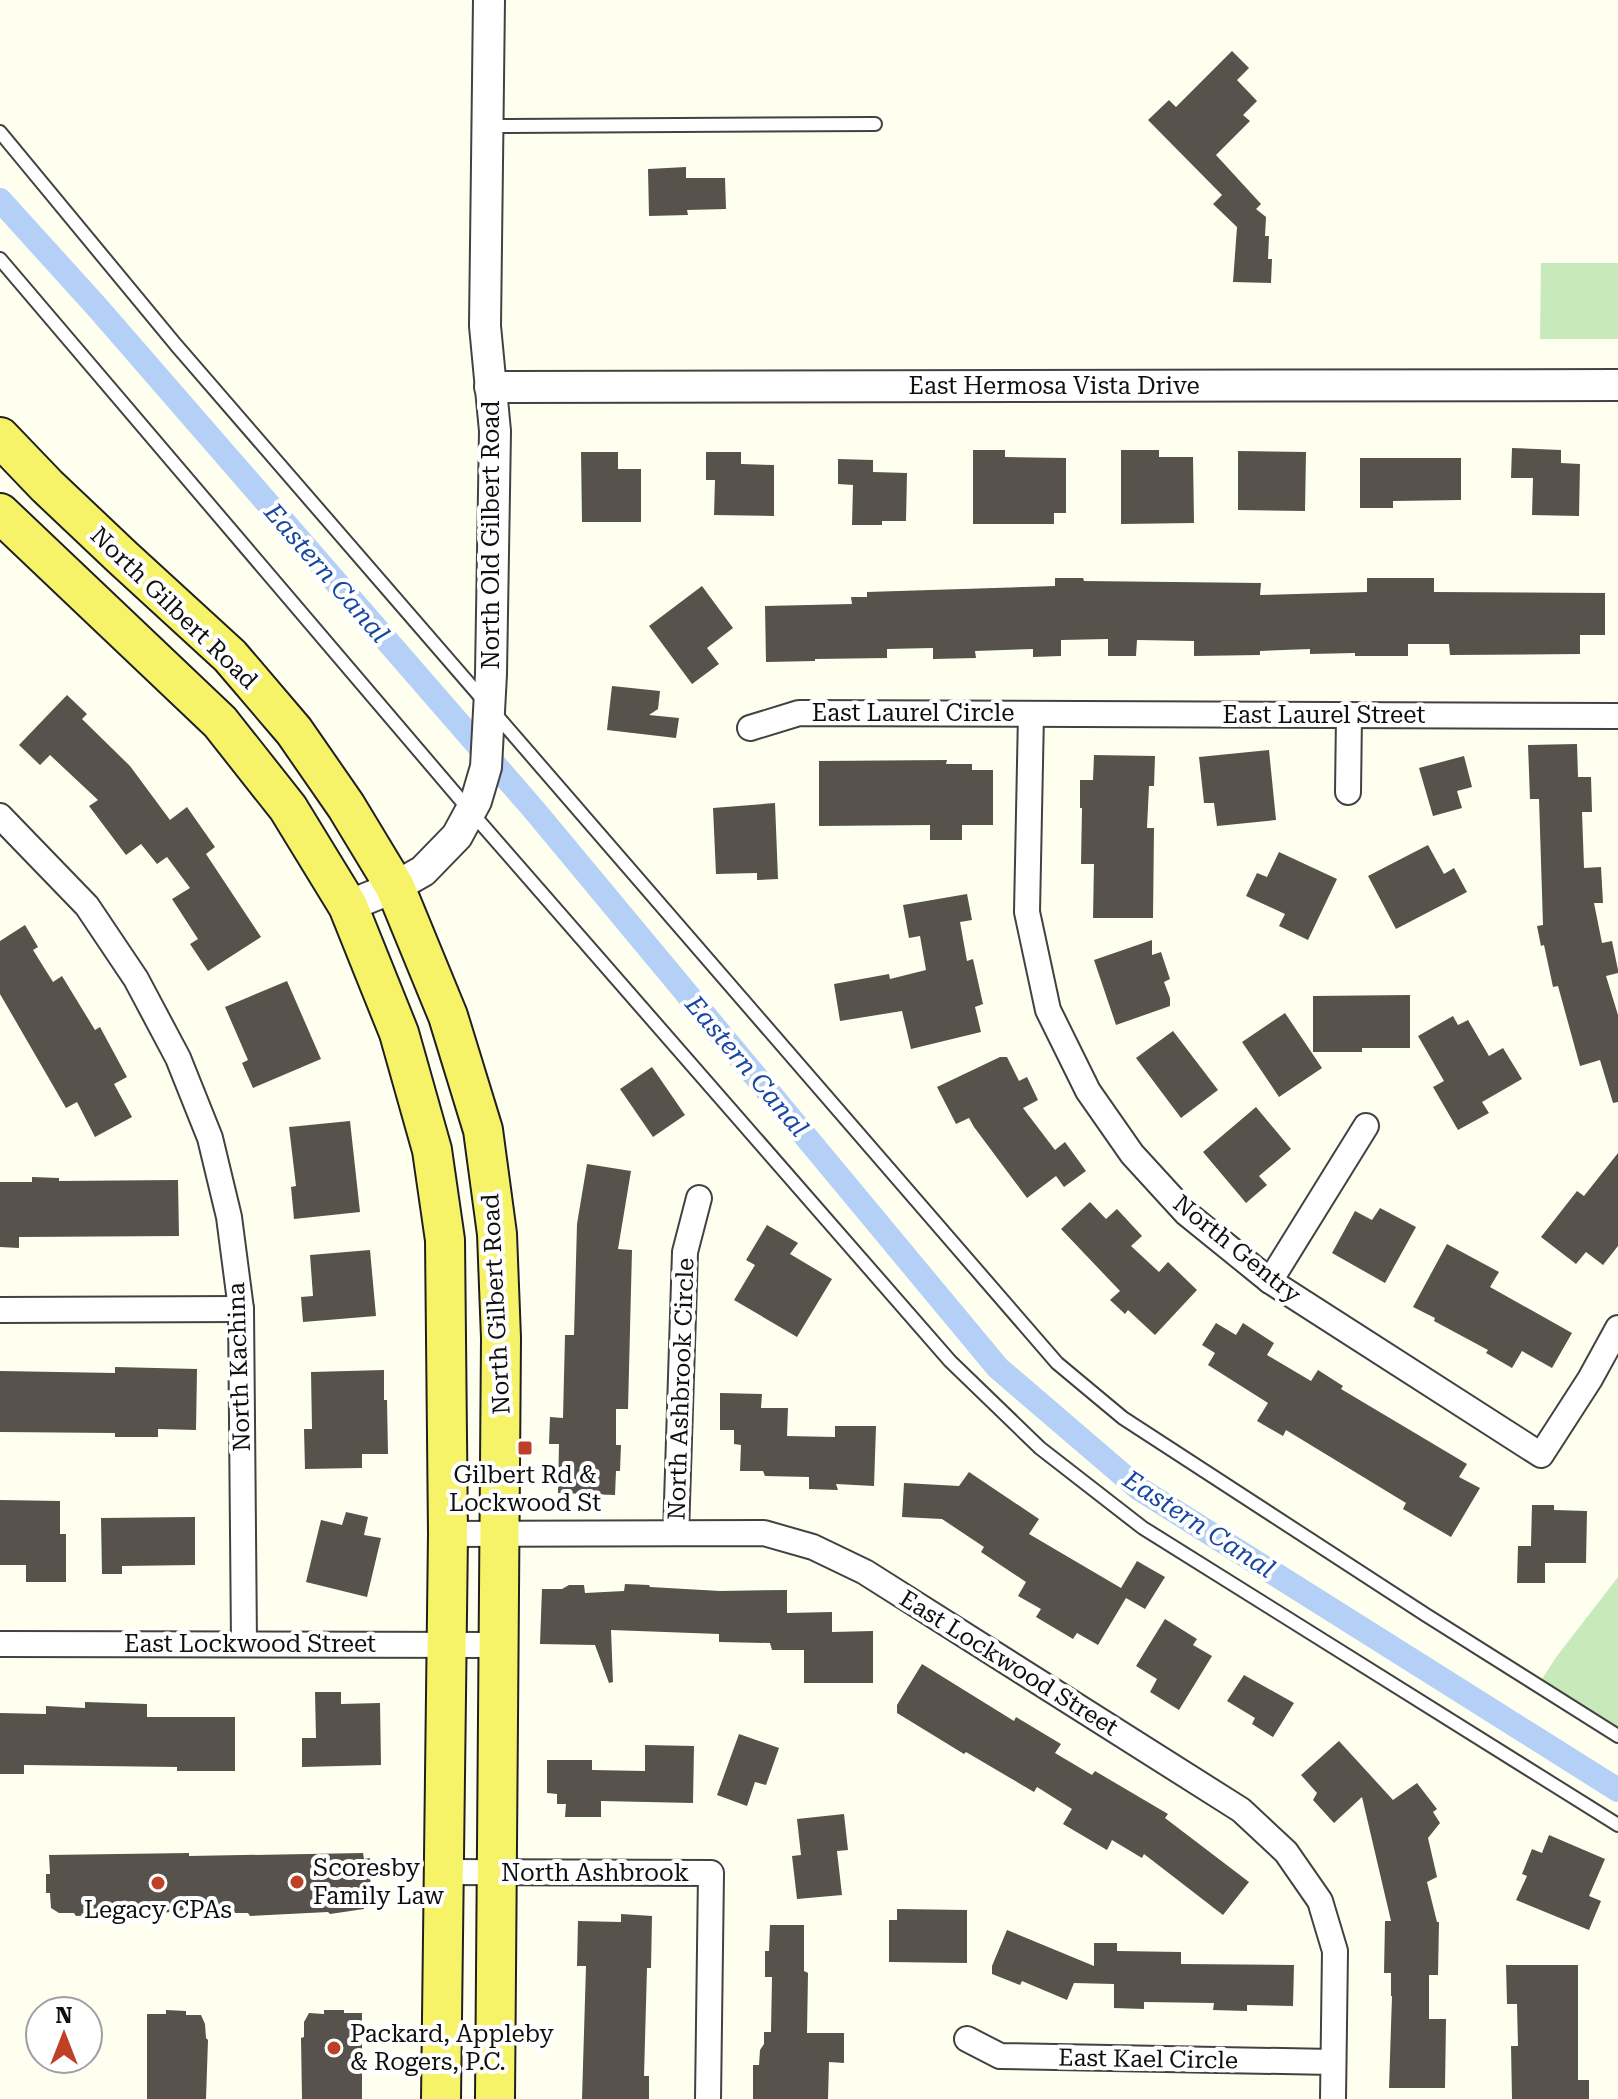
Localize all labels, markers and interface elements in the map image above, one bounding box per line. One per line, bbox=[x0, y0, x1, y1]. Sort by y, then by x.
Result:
street label: East Hermosa Vista Drive bbox=[908, 372, 1200, 400]
street label: North Old Gilbert Road bbox=[477, 401, 505, 669]
water label: Eastern Canal bbox=[258, 497, 396, 649]
street label: North Gilbert Road bbox=[85, 521, 263, 695]
street label: East Laurel Circle bbox=[812, 699, 1014, 727]
street label: East Laurel Street bbox=[1223, 701, 1425, 729]
water label: Eastern Canal bbox=[679, 989, 815, 1142]
street label: North Gentry bbox=[1168, 1189, 1307, 1309]
street label: North Gilbert Road bbox=[476, 1193, 516, 1415]
street label: North Ashbrook Circle bbox=[662, 1257, 700, 1521]
street label: North Kachina bbox=[222, 1282, 256, 1452]
marker: Gilbert Rd & Lockwood St bbox=[516, 1439, 534, 1457]
place label: Gilbert Rd & Lockwood St bbox=[449, 1461, 601, 1517]
water label: Eastern Canal bbox=[1117, 1463, 1280, 1584]
street label: East Lockwood Street bbox=[895, 1584, 1123, 1742]
street label: East Lockwood Street bbox=[124, 1630, 376, 1658]
place label: Scoresby Family Law bbox=[313, 1854, 444, 1910]
street label: North Ashbrook bbox=[501, 1859, 689, 1887]
marker: Scoresby Family Law bbox=[288, 1873, 306, 1891]
marker: Legacy CPAs bbox=[149, 1874, 167, 1892]
place label: Legacy CPAs bbox=[84, 1896, 232, 1924]
north arrow bbox=[24, 1995, 104, 2075]
text: N bbox=[56, 2003, 73, 2028]
place label: Packard, Appleby & Rogers, P.C. bbox=[350, 2020, 554, 2076]
marker: Packard, Appleby & Rogers, P.C. bbox=[325, 2039, 343, 2057]
street label: East Kael Circle bbox=[1058, 2043, 1238, 2075]

